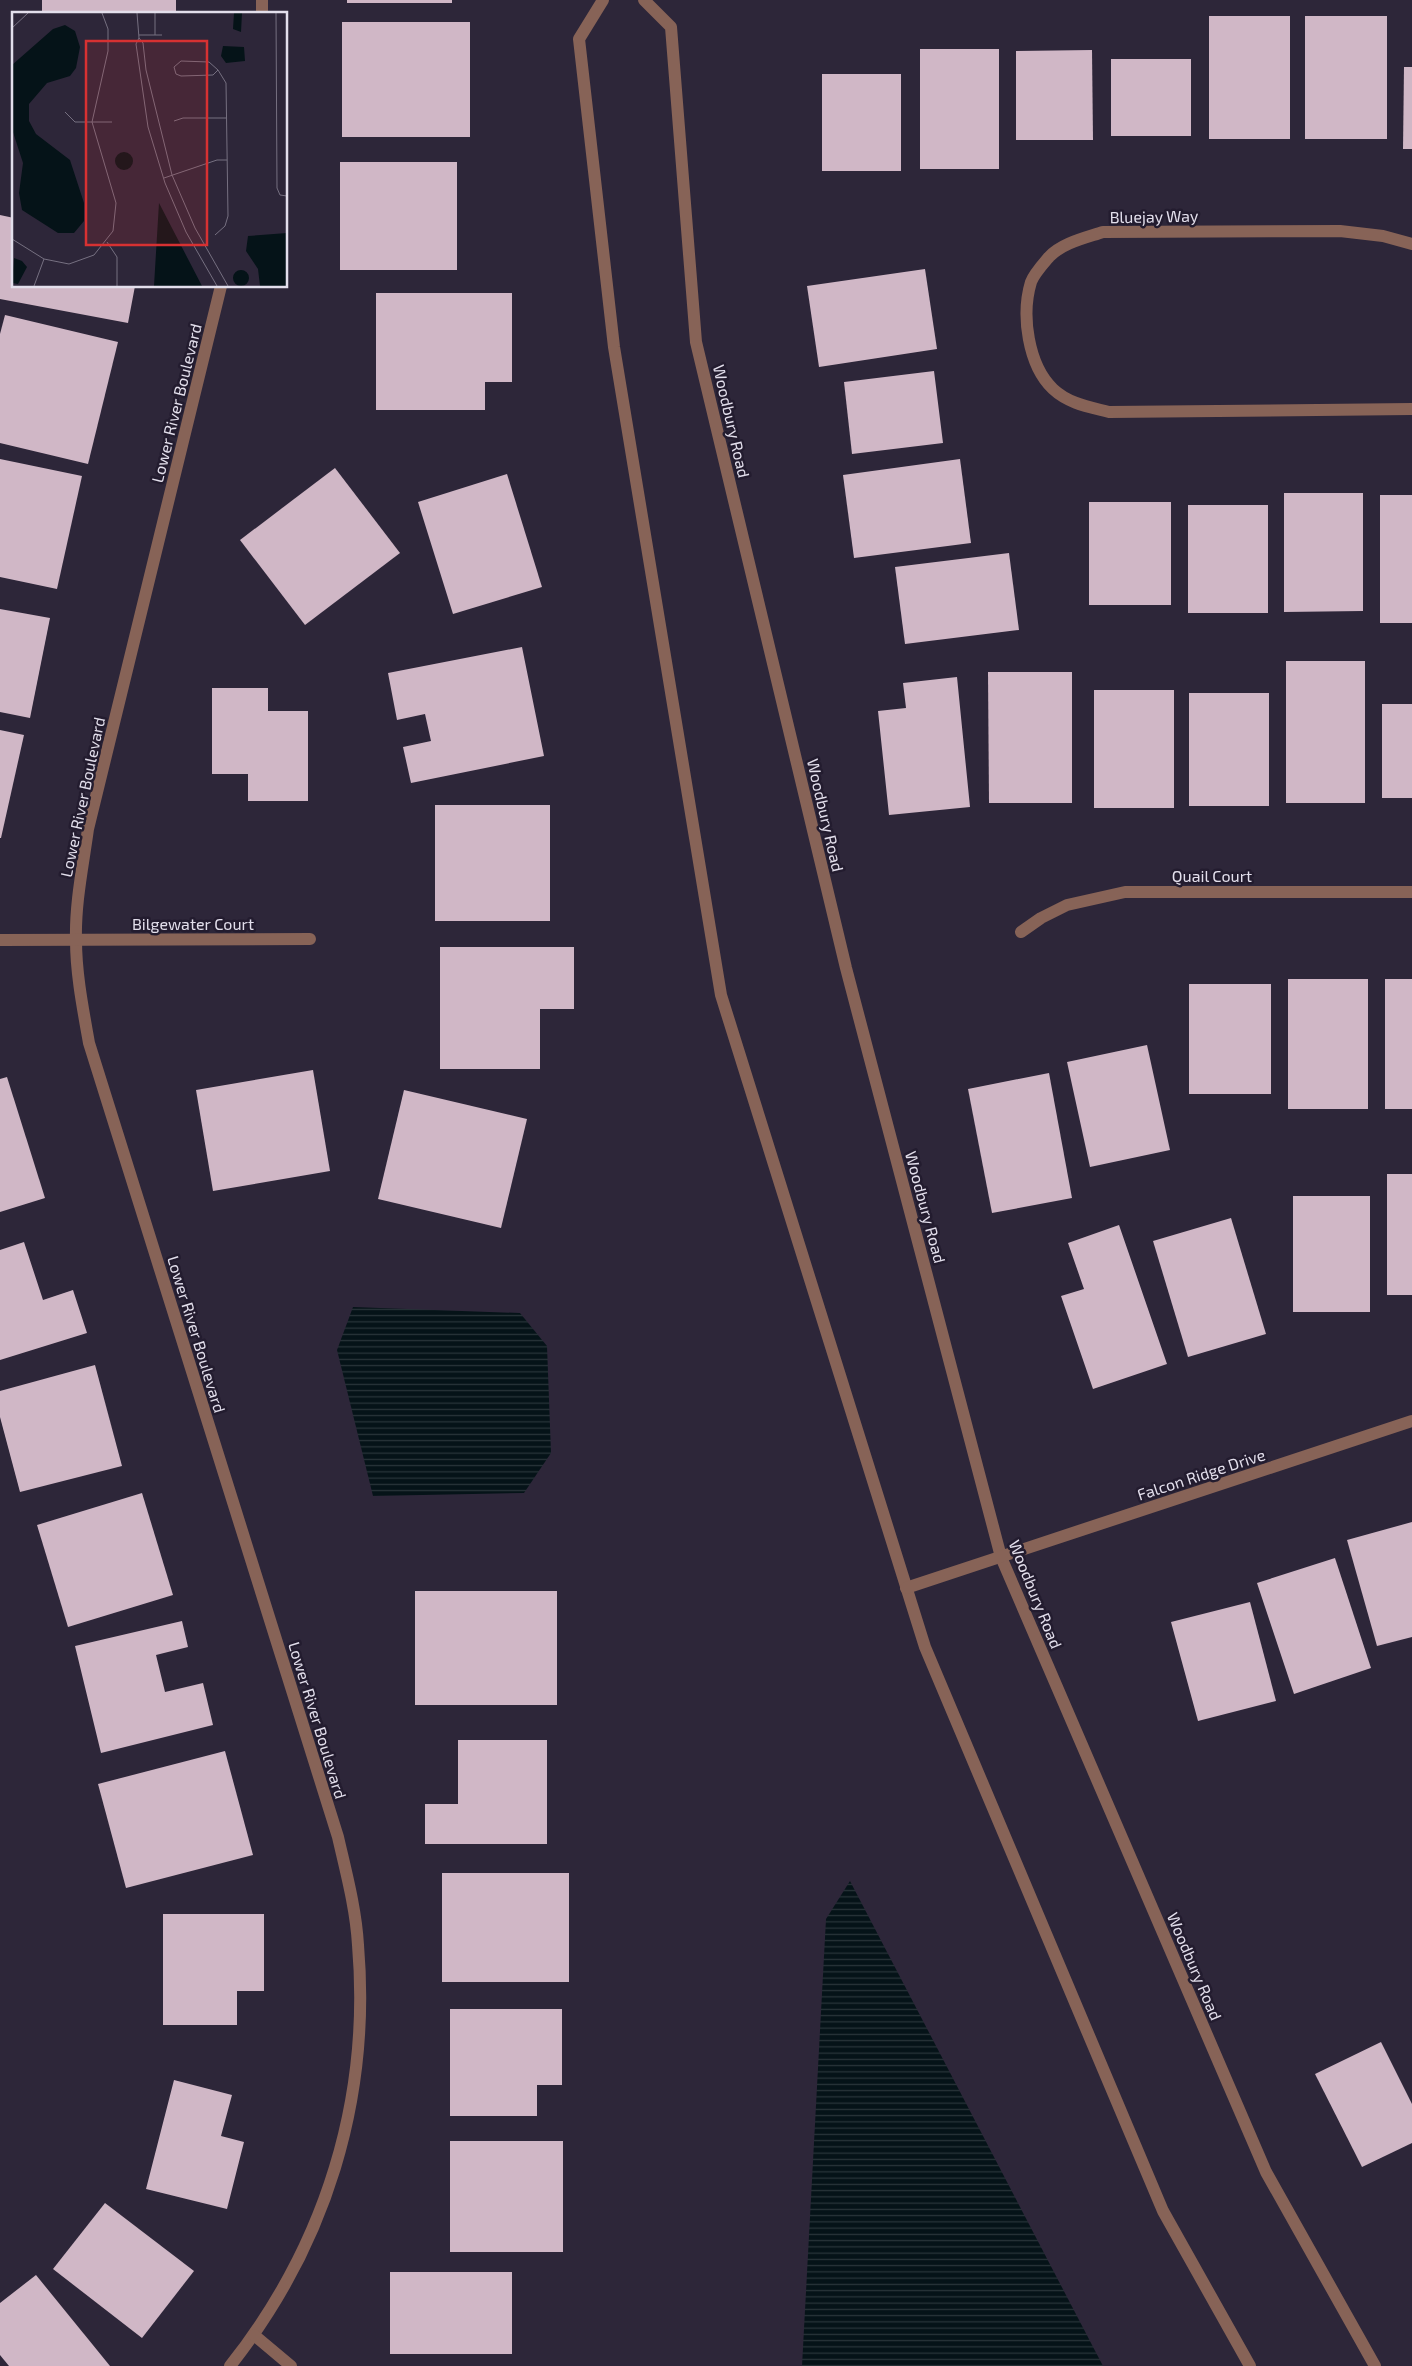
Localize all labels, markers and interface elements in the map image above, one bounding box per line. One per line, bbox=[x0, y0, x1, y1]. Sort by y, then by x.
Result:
inset map bbox=[12, 12, 288, 288]
street label: Bluejay Way bbox=[1109, 206, 1199, 227]
street label: Lower River Boulevard bbox=[147, 322, 205, 484]
street label: Woodbury Road bbox=[710, 363, 754, 479]
street label: Lower River Boulevard bbox=[56, 715, 108, 879]
street label: Woodbury Road bbox=[804, 757, 848, 873]
street label: Quail Court bbox=[1172, 866, 1252, 886]
street label: Bilgewater Court bbox=[132, 914, 254, 933]
street label: Woodbury Road bbox=[902, 1149, 950, 1265]
street label: Lower River Boulevard bbox=[164, 1253, 230, 1415]
street label: Falcon Ridge Drive bbox=[1135, 1444, 1267, 1504]
street label: Woodbury Road bbox=[1006, 1537, 1066, 1651]
street label: Lower River Boulevard bbox=[285, 1639, 351, 1801]
street label: Woodbury Road bbox=[1164, 1909, 1226, 2023]

